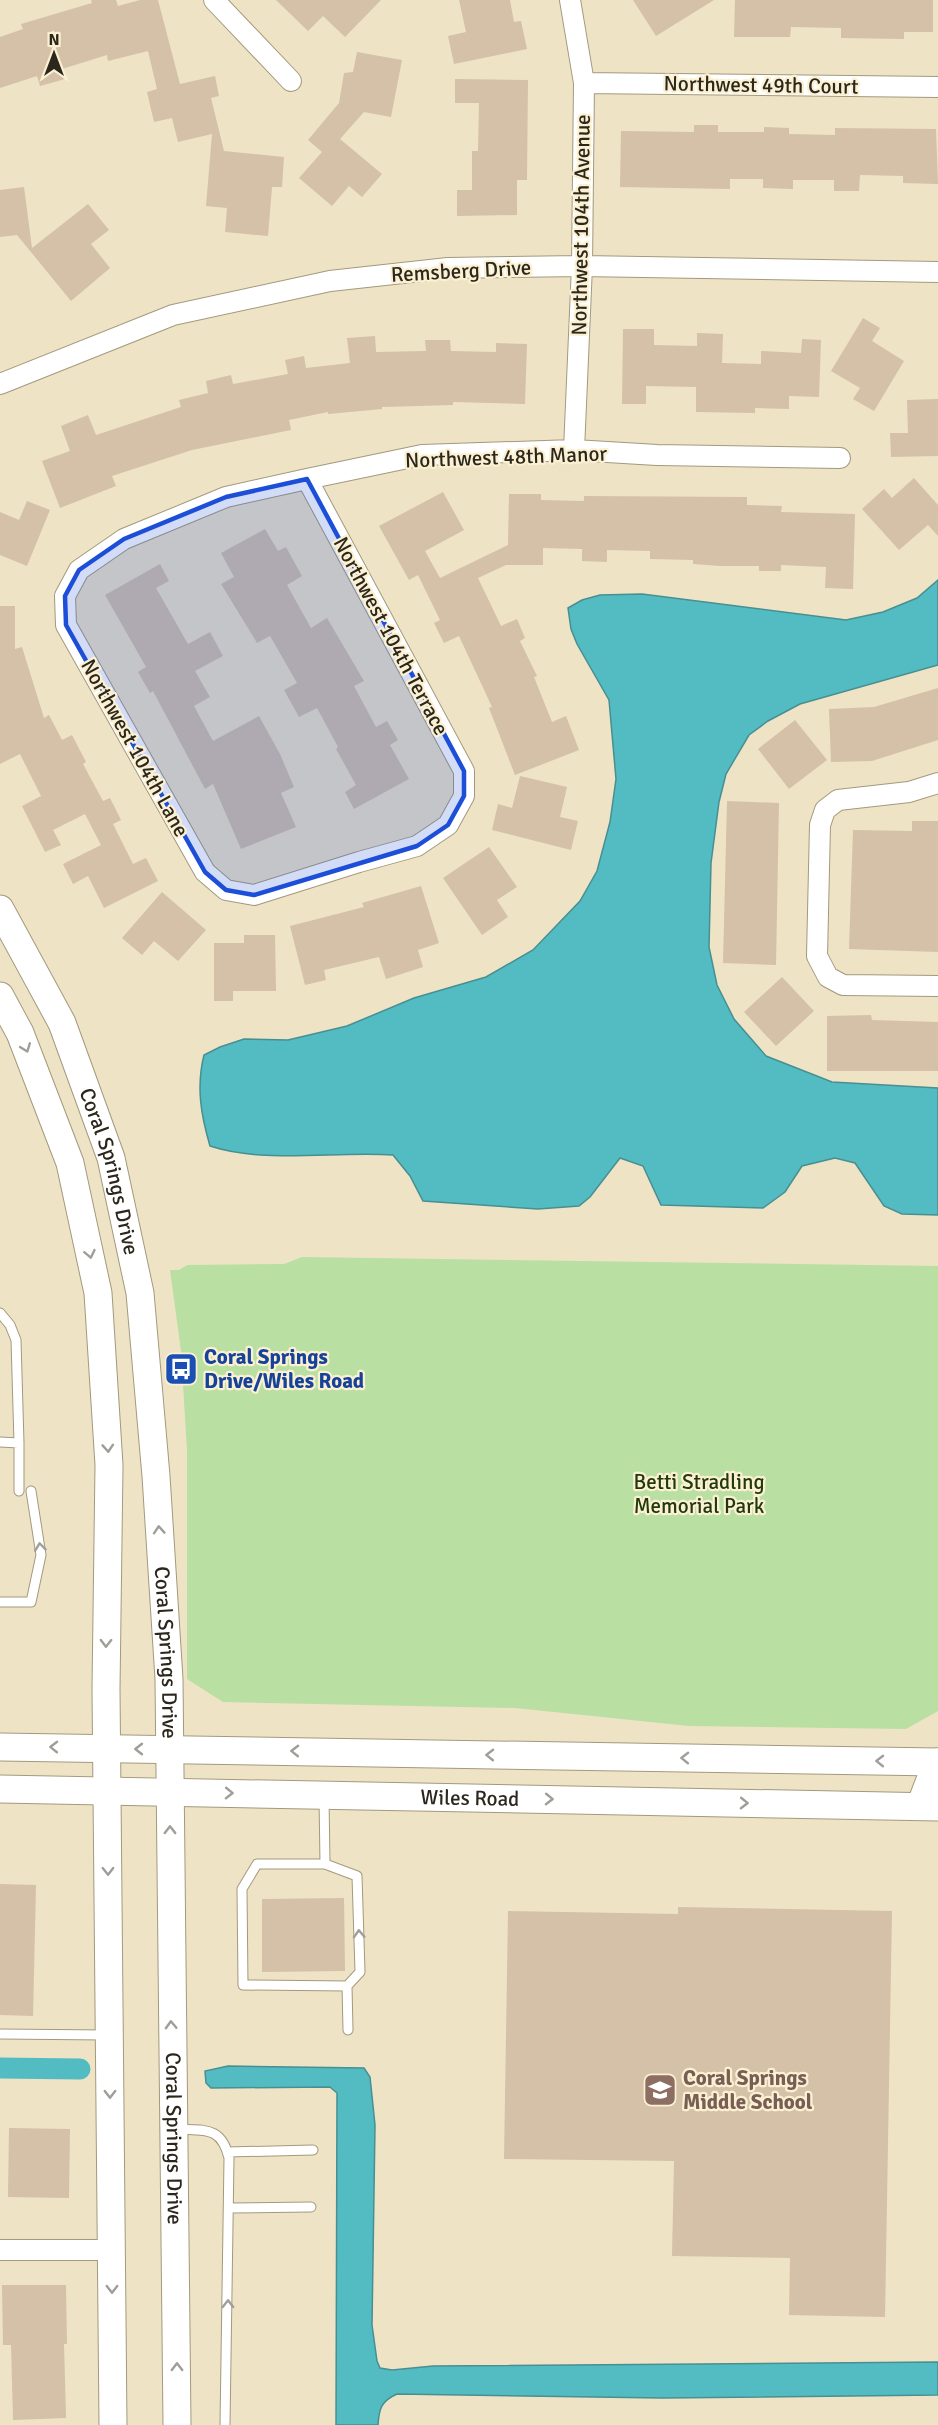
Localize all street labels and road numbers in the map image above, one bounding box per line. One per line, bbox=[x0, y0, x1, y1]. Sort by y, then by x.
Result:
street label: Northwest 49th Court bbox=[663, 70, 859, 100]
street label: Northwest 104th Avenue bbox=[566, 114, 596, 336]
street label: Remsberg Drive bbox=[390, 254, 532, 288]
street label: Northwest 48th Manor bbox=[405, 440, 608, 474]
street label: Northwest 104th Terrace bbox=[328, 532, 454, 740]
street label: Northwest 104th Lane bbox=[75, 655, 195, 841]
street label: Coral Springs Drive bbox=[74, 1084, 144, 1257]
street label: Coral Springs Drive bbox=[149, 1566, 183, 1739]
street label: Wiles Road bbox=[420, 1784, 520, 1812]
street label: Coral Springs Drive bbox=[160, 2052, 188, 2225]

